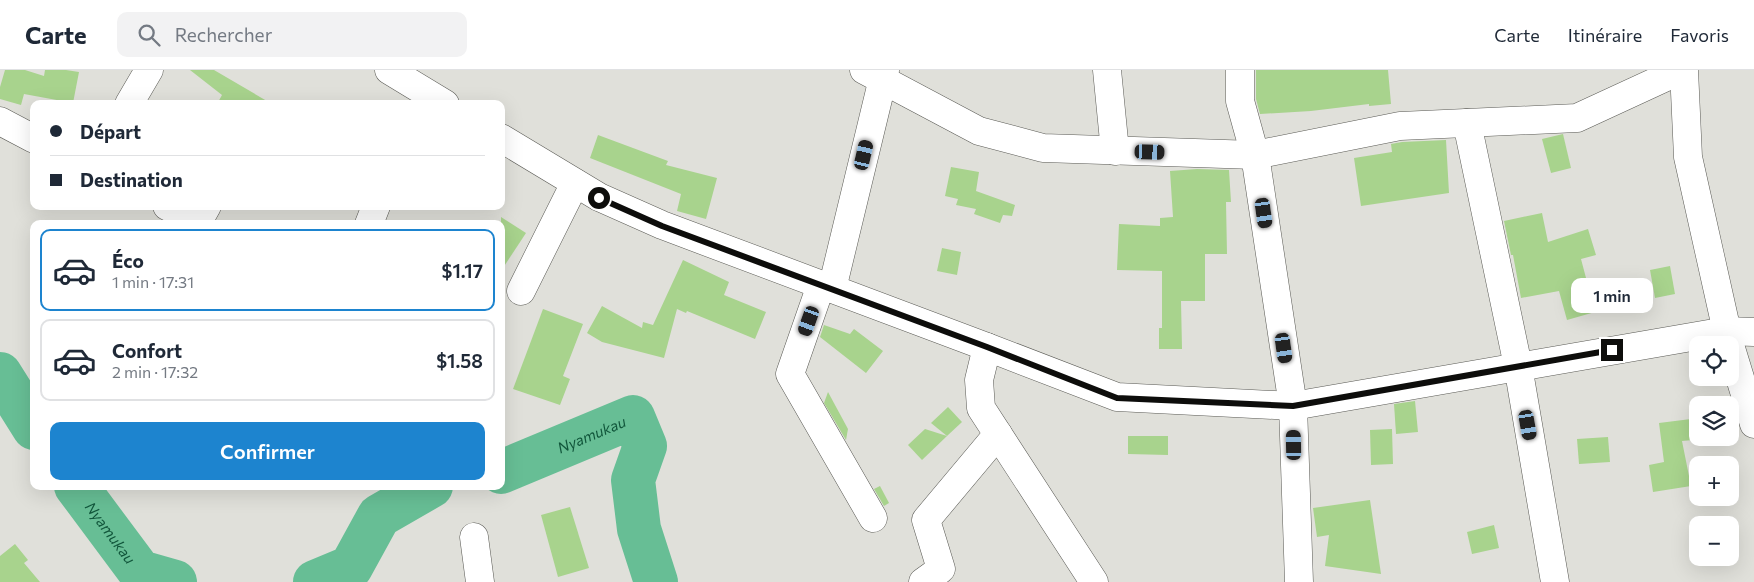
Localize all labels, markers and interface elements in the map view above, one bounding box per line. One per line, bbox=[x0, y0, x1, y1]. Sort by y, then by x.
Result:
search box bbox=[117, 12, 467, 57]
text: Carte bbox=[25, 20, 87, 49]
icon: search bbox=[135, 21, 163, 49]
text: Rechercher bbox=[175, 23, 272, 46]
text: Carte bbox=[1494, 24, 1540, 46]
text: Itinéraire bbox=[1568, 24, 1642, 46]
text: Favoris bbox=[1670, 24, 1729, 46]
text: Départ bbox=[80, 120, 141, 143]
car bbox=[853, 139, 874, 171]
car bbox=[1134, 144, 1165, 160]
text: Destination bbox=[80, 168, 183, 191]
route start bbox=[588, 187, 610, 209]
car bbox=[1254, 197, 1273, 229]
icon: car bbox=[52, 248, 97, 293]
text: Éco bbox=[112, 249, 144, 272]
text: $1.17 bbox=[442, 259, 483, 282]
text: 1 min · 17:31 bbox=[112, 272, 194, 291]
callout: 1 min bbox=[1571, 278, 1653, 312]
text: 1 min bbox=[1593, 286, 1631, 305]
car bbox=[796, 304, 821, 338]
car bbox=[1274, 332, 1293, 364]
map controls bbox=[1689, 336, 1739, 566]
button: locate bbox=[1689, 336, 1739, 386]
icon: car bbox=[52, 338, 97, 383]
text: Confort bbox=[112, 339, 182, 362]
route end bbox=[1601, 339, 1623, 361]
text: $1.58 bbox=[436, 349, 483, 372]
text: 2 min · 17:32 bbox=[112, 362, 198, 381]
button: layers bbox=[1689, 396, 1739, 446]
car bbox=[1518, 409, 1537, 441]
water label: Nyamukau bbox=[554, 412, 629, 457]
button: Confirmer bbox=[50, 422, 485, 480]
car bbox=[1286, 430, 1301, 460]
button: + bbox=[1689, 456, 1739, 506]
water label: Nyamukau bbox=[82, 498, 140, 568]
button: − bbox=[1689, 516, 1739, 566]

